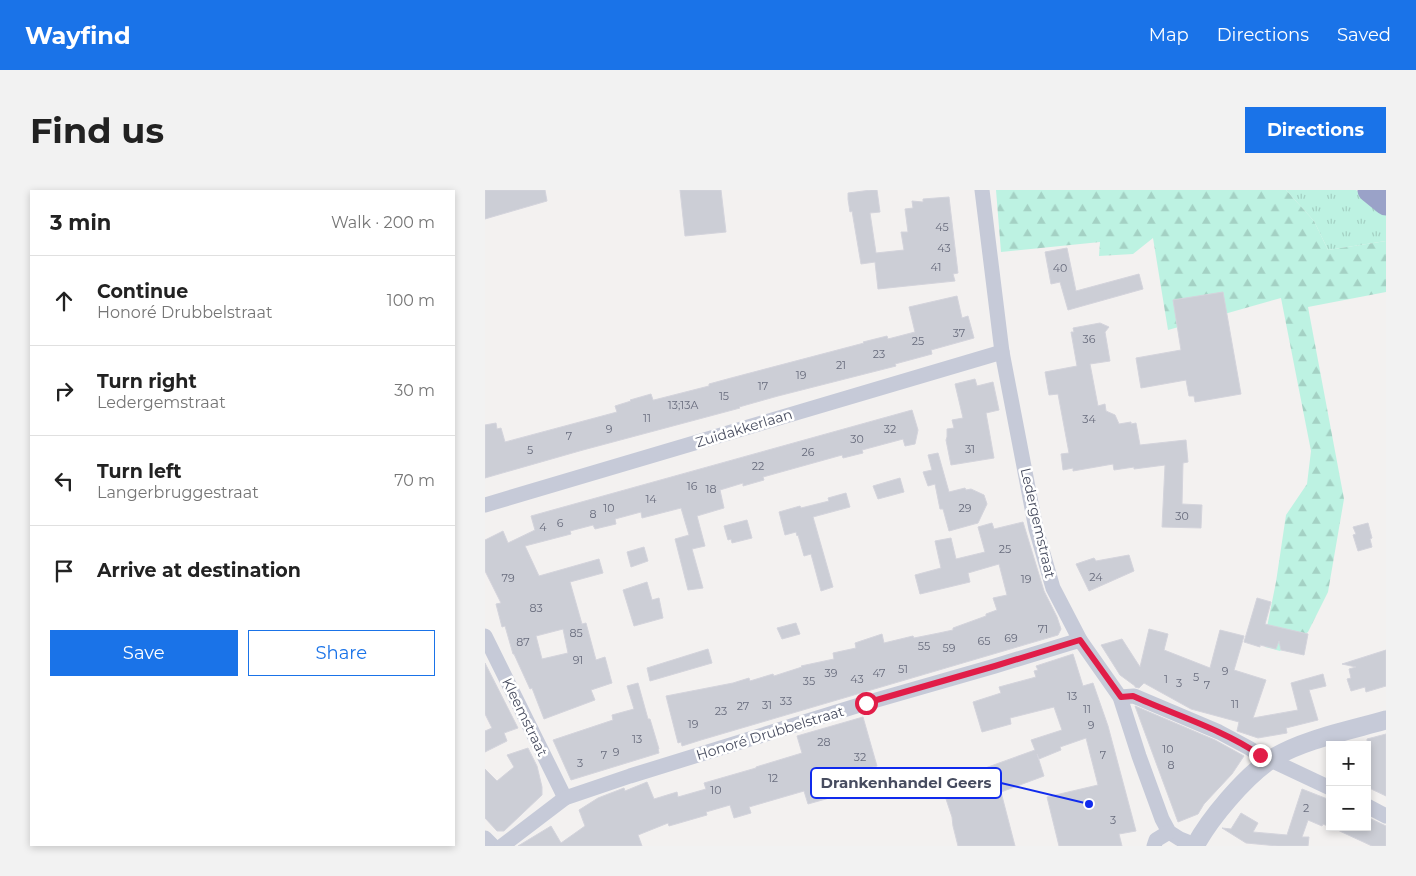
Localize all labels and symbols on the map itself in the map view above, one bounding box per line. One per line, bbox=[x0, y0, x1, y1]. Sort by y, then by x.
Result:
house number: 45 bbox=[935, 220, 949, 234]
house number: 43 bbox=[937, 241, 951, 255]
house number: 41 bbox=[931, 260, 941, 274]
house number: 40 bbox=[1053, 261, 1067, 275]
house number: 37 bbox=[953, 326, 965, 340]
house number: 36 bbox=[1083, 332, 1096, 346]
house number: 25 bbox=[912, 334, 924, 348]
house number: 23 bbox=[873, 347, 885, 361]
house number: 21 bbox=[836, 358, 846, 372]
house number: 19 bbox=[796, 368, 807, 382]
house number: 17 bbox=[758, 379, 768, 393]
house number: 15 bbox=[719, 389, 729, 403]
house number: 13;13A bbox=[668, 398, 698, 412]
street label: Zuidakkerlaan bbox=[694, 405, 794, 451]
house number: 11 bbox=[643, 411, 651, 425]
house number: 34 bbox=[1082, 412, 1096, 426]
house number: 9 bbox=[606, 422, 613, 436]
house number: 32 bbox=[884, 422, 896, 436]
house number: 7 bbox=[566, 429, 572, 443]
house number: 30 bbox=[850, 432, 864, 446]
house number: 31 bbox=[965, 442, 975, 456]
house number: 5 bbox=[527, 443, 533, 457]
house number: 26 bbox=[802, 445, 815, 459]
house number: 22 bbox=[752, 459, 764, 473]
street label: Ledergemstraat bbox=[1017, 466, 1060, 580]
house number: 16 bbox=[687, 479, 698, 493]
house number: 18 bbox=[706, 482, 717, 496]
house number: 14 bbox=[645, 492, 657, 506]
house number: 10 bbox=[603, 501, 615, 515]
house number: 29 bbox=[959, 501, 972, 515]
house number: 8 bbox=[589, 507, 597, 521]
house number: 30 bbox=[1175, 509, 1189, 523]
house number: 6 bbox=[557, 516, 564, 530]
house number: 4 bbox=[539, 520, 547, 534]
house number: 25 bbox=[999, 542, 1011, 556]
house number: 24 bbox=[1089, 570, 1103, 584]
house number: 79 bbox=[501, 571, 515, 585]
house number: 19 bbox=[1021, 572, 1032, 586]
house number: 83 bbox=[529, 601, 543, 615]
house number: 71 bbox=[1038, 622, 1048, 636]
house number: 85 bbox=[569, 626, 583, 640]
house number: 69 bbox=[1004, 631, 1018, 645]
house number: 65 bbox=[978, 634, 990, 648]
house number: 87 bbox=[516, 635, 530, 649]
house number: 55 bbox=[918, 639, 930, 653]
house number: 59 bbox=[943, 641, 956, 655]
house number: 91 bbox=[573, 653, 583, 667]
house number: 51 bbox=[898, 662, 908, 676]
house number: 9 bbox=[1222, 664, 1229, 678]
house number: 39 bbox=[825, 666, 838, 680]
house number: 47 bbox=[872, 666, 886, 680]
house number: 5 bbox=[1193, 670, 1199, 684]
house number: 43 bbox=[850, 672, 864, 686]
house number: 1 bbox=[1164, 672, 1168, 686]
house number: 35 bbox=[803, 674, 815, 688]
street label: Kleemstraat bbox=[498, 675, 552, 760]
house number: 3 bbox=[1176, 676, 1182, 690]
house number: 7 bbox=[1204, 678, 1210, 692]
house number: 13 bbox=[1067, 689, 1077, 703]
route start bbox=[855, 692, 878, 715]
house number: 33 bbox=[780, 694, 792, 708]
house number: 11 bbox=[1231, 697, 1239, 711]
house number: 31 bbox=[762, 698, 772, 712]
house number: 27 bbox=[737, 699, 749, 713]
street label: Honoré Drubbelstraat bbox=[694, 702, 846, 764]
house number: 11 bbox=[1083, 702, 1091, 716]
house number: 23 bbox=[715, 704, 727, 718]
house number: 19 bbox=[688, 717, 699, 731]
house number: 9 bbox=[1088, 718, 1095, 732]
house number: 13 bbox=[632, 732, 642, 746]
house number: 28 bbox=[817, 735, 831, 749]
house number: 10 bbox=[1162, 742, 1174, 756]
route end bbox=[1249, 744, 1272, 767]
house number: 9 bbox=[613, 745, 620, 759]
house number: 7 bbox=[601, 748, 607, 762]
house number: 7 bbox=[1100, 748, 1106, 762]
house number: 32 bbox=[854, 750, 866, 764]
house number: 3 bbox=[577, 756, 583, 770]
house number: 8 bbox=[1167, 758, 1175, 772]
callout: Drankenhandel Geers bbox=[811, 768, 1001, 798]
house number: 12 bbox=[768, 771, 778, 785]
text: Drankenhandel Geers bbox=[821, 773, 991, 792]
house number: 10 bbox=[710, 783, 722, 797]
house number: 2 bbox=[1303, 801, 1309, 815]
house number: 3 bbox=[1110, 813, 1116, 827]

